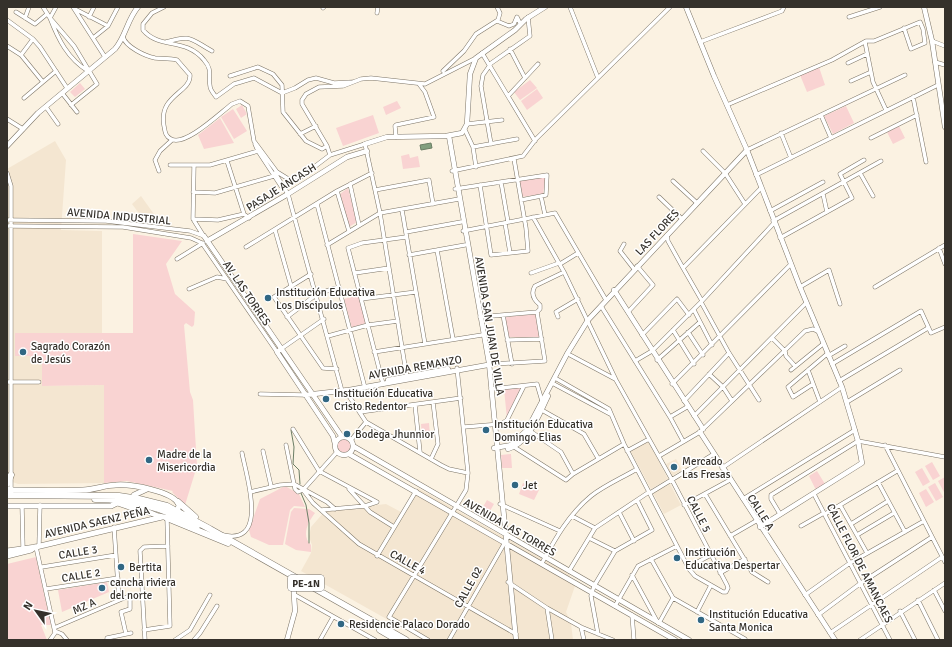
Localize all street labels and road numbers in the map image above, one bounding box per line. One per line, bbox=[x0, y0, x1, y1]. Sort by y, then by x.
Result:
street label: PASAJE ANCASH bbox=[244, 161, 319, 214]
street label: AVENIDA INDUSTRIAL bbox=[67, 205, 172, 228]
street label: LAS FLORES bbox=[633, 207, 682, 258]
street label: AVENIDA SAN JUAN DE VILLA bbox=[472, 256, 507, 397]
street label: AV. LAS TORRES bbox=[220, 258, 273, 328]
street label: AVENIDA REMANZO bbox=[367, 353, 463, 382]
street label: CALLE A bbox=[744, 492, 777, 533]
street label: CALLE 5 bbox=[684, 494, 713, 535]
street label: AVENIDA LAS TORRES bbox=[461, 496, 558, 559]
street label: CALLE FLOR DE AMANCAES bbox=[824, 501, 895, 625]
street label: AVENIDA SAENZ PEÑA bbox=[43, 504, 151, 541]
street label: CALLE 3 bbox=[58, 543, 99, 562]
street label: CALLE 4 bbox=[387, 547, 428, 578]
street label: CALLE 02 bbox=[452, 564, 485, 610]
street label: CALLE 2 bbox=[61, 566, 102, 585]
road number: PE-1N bbox=[288, 575, 324, 591]
street label: MZ A bbox=[71, 596, 98, 617]

